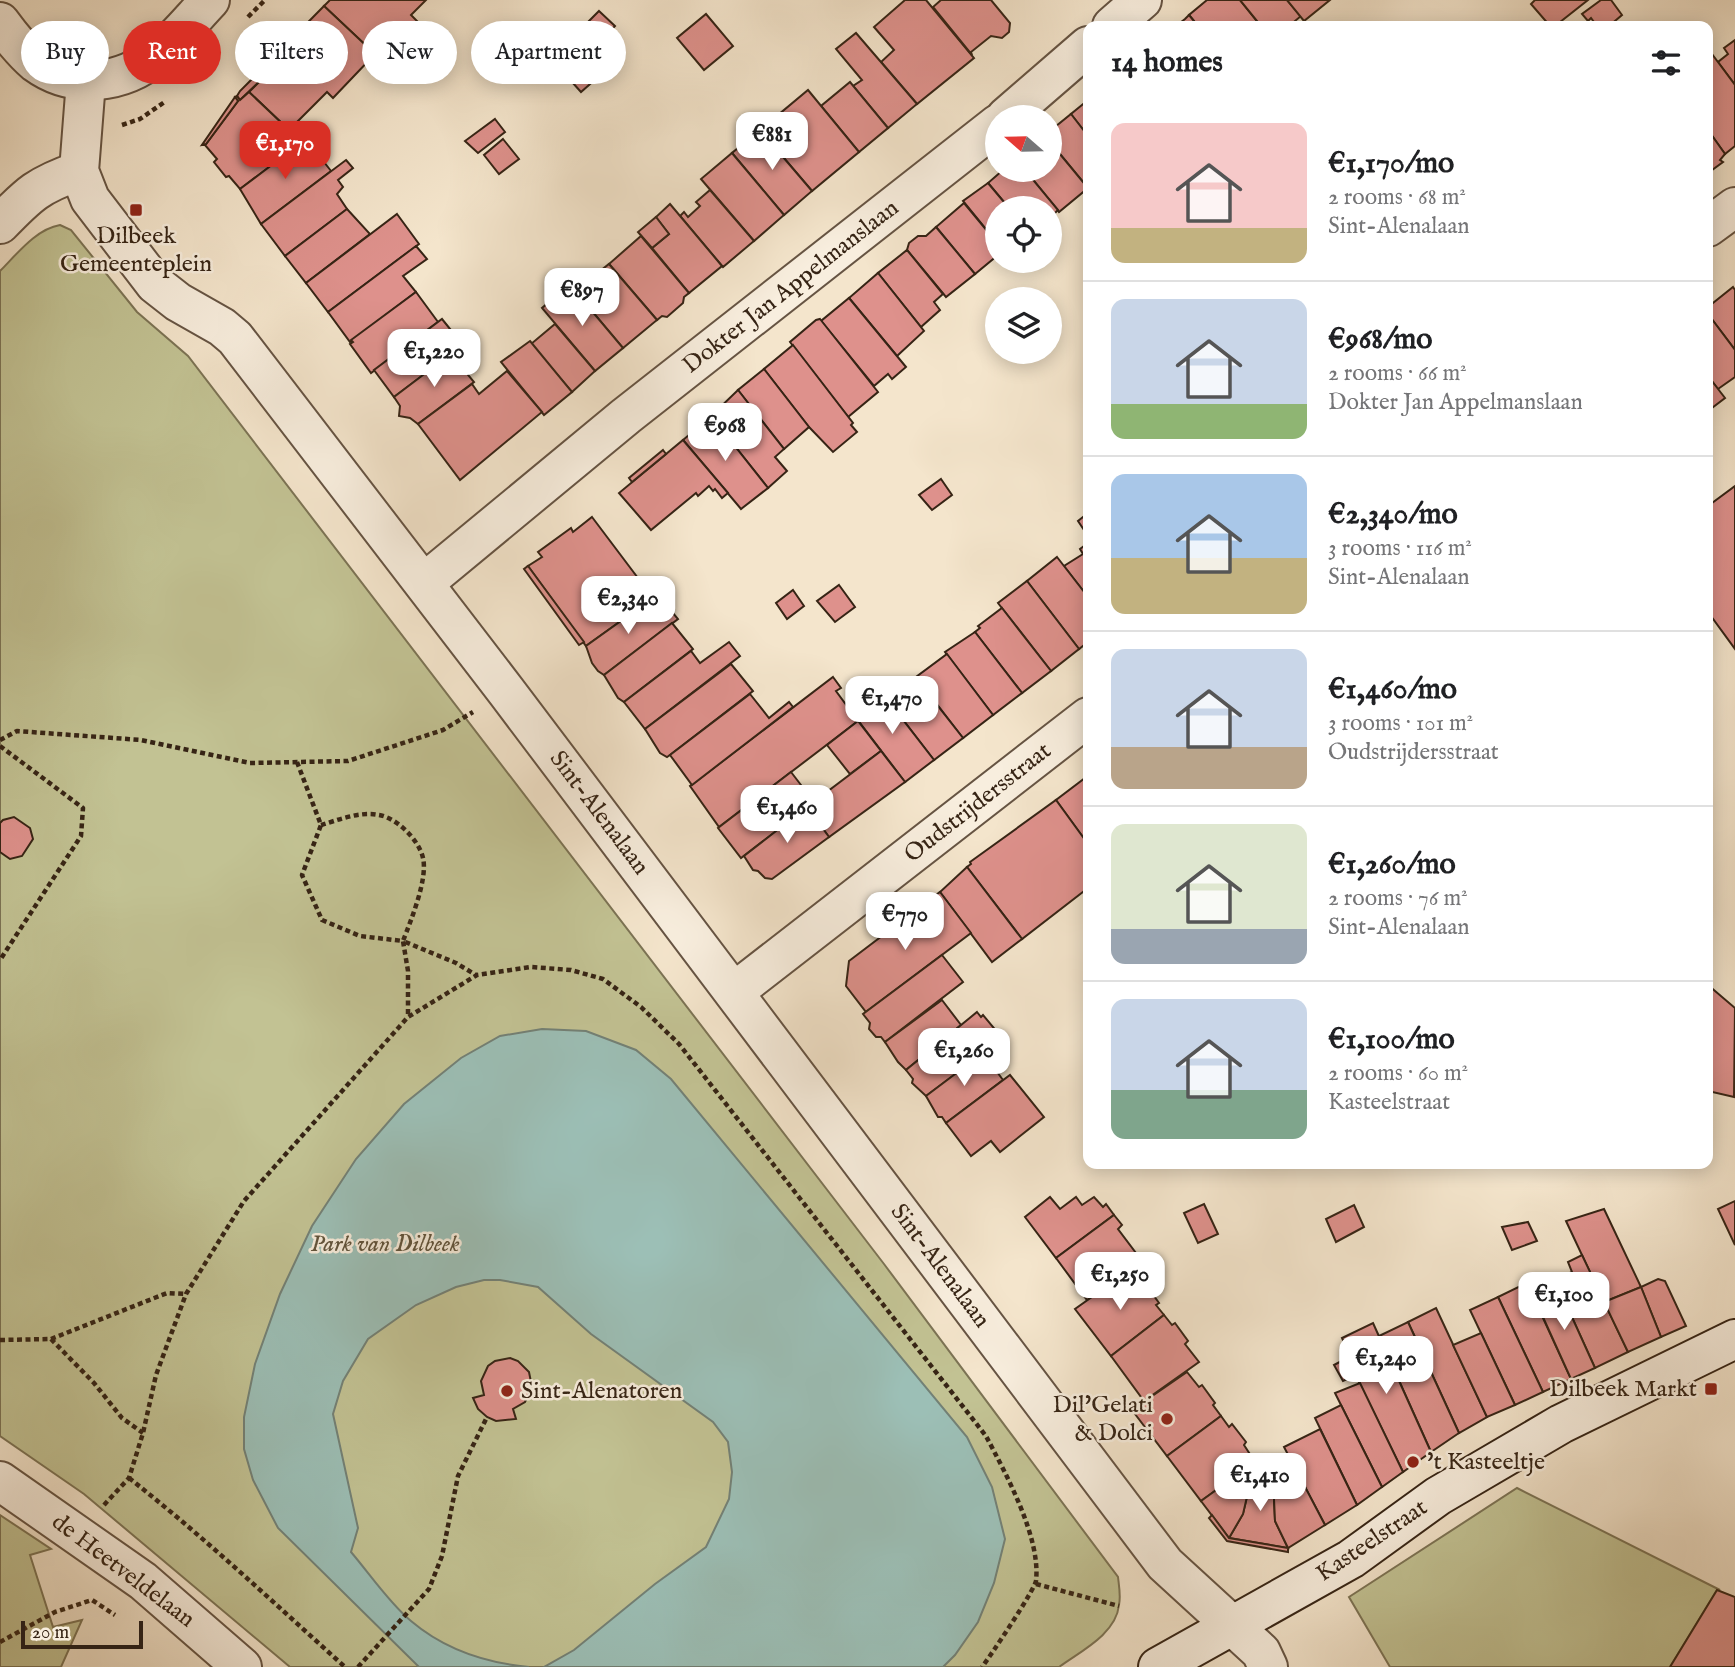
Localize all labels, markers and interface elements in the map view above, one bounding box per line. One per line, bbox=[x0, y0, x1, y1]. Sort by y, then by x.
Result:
chip: Buy bbox=[21, 21, 109, 84]
chip: Rent bbox=[123, 21, 221, 84]
chip: Filters bbox=[235, 21, 348, 84]
chip: New bbox=[362, 21, 457, 84]
chip: Apartment bbox=[471, 21, 626, 84]
text: 14 homes bbox=[1111, 44, 1223, 82]
icon: filters bbox=[1647, 44, 1685, 82]
north arrow bbox=[985, 105, 1062, 182]
map controls bbox=[985, 105, 1062, 364]
pin: €881 bbox=[731, 113, 813, 172]
text: €881 bbox=[752, 120, 792, 149]
pin: €1,170 bbox=[228, 122, 342, 181]
text: €1,170 bbox=[256, 129, 314, 158]
text: €1,170/mo bbox=[1328, 145, 1454, 183]
icon: home bbox=[1167, 151, 1251, 235]
text: 2 rooms · 68 m² bbox=[1328, 183, 1466, 212]
street label: Dokter Jan Appelmanslaan bbox=[677, 193, 905, 381]
button: locate bbox=[985, 196, 1062, 273]
marker: Dilbeek Gemeenteplein bbox=[128, 202, 144, 218]
text: Sint-Alenalaan bbox=[1328, 212, 1470, 241]
place label: Dilbeek Gemeenteplein bbox=[60, 221, 212, 280]
pin: €897 bbox=[541, 268, 623, 328]
text: €897 bbox=[560, 276, 604, 305]
button: layers bbox=[985, 287, 1062, 364]
text: €968/mo bbox=[1328, 321, 1433, 359]
icon: home bbox=[1167, 327, 1251, 411]
pin: €1,220 bbox=[377, 330, 491, 389]
text: €1,220 bbox=[403, 337, 465, 366]
text: 2 rooms · 66 m² bbox=[1328, 359, 1467, 388]
text: Dokter Jan Appelmanslaan bbox=[1328, 388, 1583, 417]
pin: €968 bbox=[684, 404, 766, 463]
text: €968 bbox=[704, 411, 746, 440]
text: €2,340/mo bbox=[1328, 496, 1458, 534]
icon: home bbox=[1167, 502, 1251, 586]
text: 3 rooms · 116 m² bbox=[1328, 534, 1472, 563]
text: Sint-Alenalaan bbox=[1328, 563, 1470, 592]
pin: €2,340 bbox=[571, 576, 685, 636]
text: €2,340 bbox=[597, 584, 659, 613]
text: €1,460/mo bbox=[1328, 671, 1457, 709]
pin: €1,470 bbox=[835, 676, 949, 736]
icon: home bbox=[1167, 677, 1251, 761]
text: €1,470 bbox=[861, 684, 923, 713]
text: 3 rooms · 101 m² bbox=[1328, 709, 1473, 738]
street label: Oudstrijdersstraat bbox=[898, 736, 1058, 870]
text: Oudstrijdersstraat bbox=[1328, 738, 1499, 767]
street label: Sint-Alenalaan bbox=[542, 745, 656, 882]
pin: €1,460 bbox=[730, 786, 844, 845]
text: €1,460 bbox=[757, 793, 818, 822]
text: €1,260/mo bbox=[1328, 846, 1456, 884]
icon: home bbox=[1167, 852, 1251, 936]
text: 2 rooms · 76 m² bbox=[1328, 884, 1468, 913]
pin: €770 bbox=[864, 892, 946, 952]
text: €770 bbox=[882, 900, 928, 929]
text: Sint-Alenalaan bbox=[1328, 913, 1470, 942]
text: €1,100/mo bbox=[1328, 1021, 1455, 1059]
icon: home bbox=[1167, 1027, 1251, 1111]
pin: €1,260 bbox=[907, 1028, 1021, 1088]
text: €1,260 bbox=[934, 1036, 994, 1065]
text: 2 rooms · 60 m² bbox=[1328, 1059, 1468, 1088]
text: Kasteelstraat bbox=[1328, 1088, 1450, 1117]
street label: Sint-Alenalaan bbox=[883, 1198, 997, 1335]
park label: Park van Dilbeek bbox=[310, 1229, 460, 1260]
pin: €1,250 bbox=[1063, 1252, 1177, 1312]
text: €1,250 bbox=[1091, 1260, 1149, 1289]
pin: €1,100 bbox=[1507, 1272, 1621, 1332]
text: €1,100 bbox=[1534, 1280, 1594, 1309]
pin: €1,240 bbox=[1329, 1336, 1443, 1396]
text: €1,240 bbox=[1355, 1344, 1417, 1373]
place label: Dilbeek Markt bbox=[1549, 1374, 1697, 1405]
place label: Sint-Alenatoren bbox=[521, 1376, 683, 1407]
marker: Dilbeek Markt bbox=[1703, 1381, 1719, 1397]
marker: Sint-Alenatoren bbox=[499, 1383, 515, 1399]
place label: Dil'Gelati & Dolci bbox=[1052, 1390, 1153, 1449]
marker: Dil'Gelati & Dolci bbox=[1159, 1411, 1175, 1427]
place label: 't Kasteeltje bbox=[1427, 1447, 1545, 1478]
pin: €1,410 bbox=[1203, 1454, 1317, 1513]
marker: 't Kasteeltje bbox=[1405, 1454, 1421, 1470]
text: €1,410 bbox=[1230, 1461, 1290, 1490]
street label: Kasteelstraat bbox=[1310, 1493, 1434, 1589]
street label: de Heetveldelaan bbox=[45, 1507, 201, 1635]
scale bar bbox=[21, 1618, 144, 1650]
text: 20 m bbox=[32, 1621, 69, 1645]

